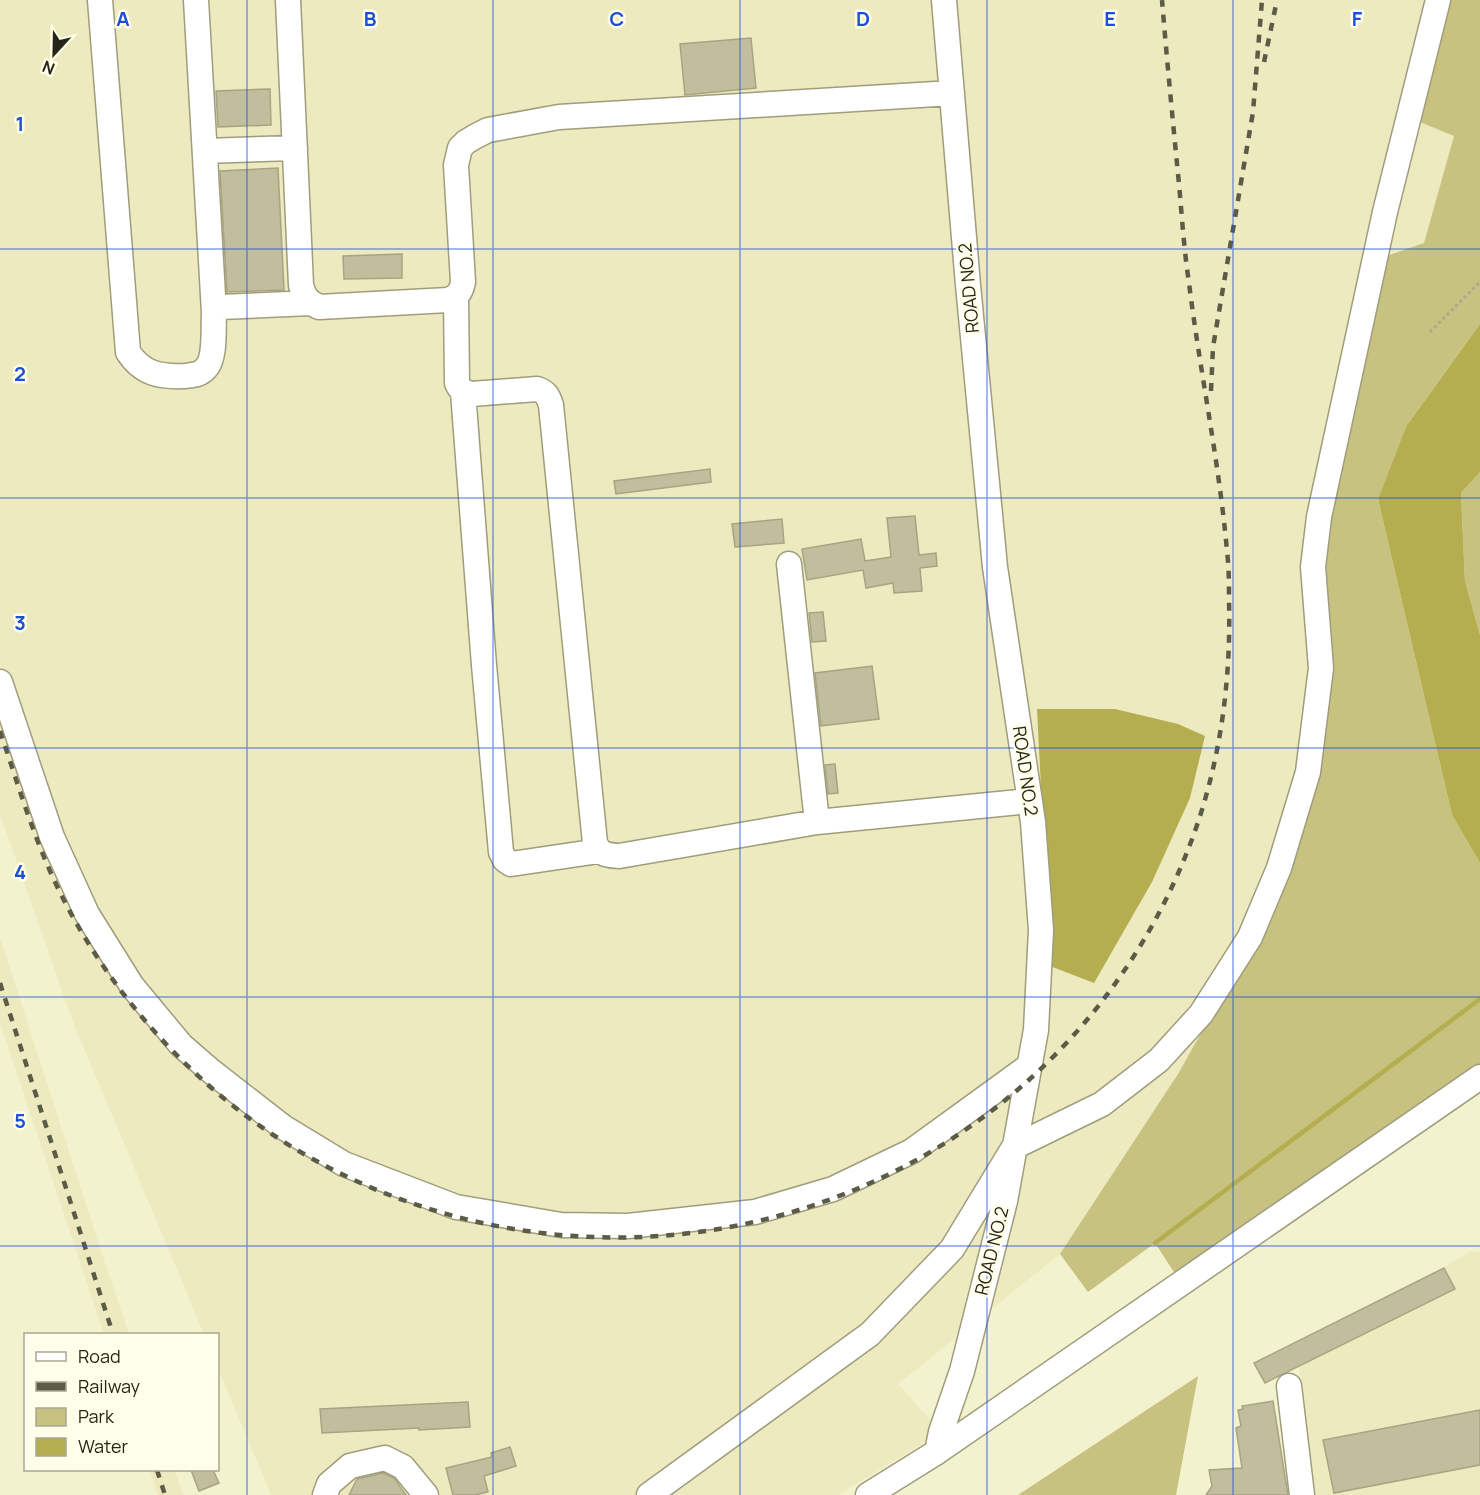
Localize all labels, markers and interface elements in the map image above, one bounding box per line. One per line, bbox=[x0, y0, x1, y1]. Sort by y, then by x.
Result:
text: A bbox=[116, 5, 130, 32]
text: B bbox=[364, 5, 377, 32]
text: C bbox=[610, 5, 624, 32]
text: D bbox=[856, 5, 870, 32]
text: E bbox=[1104, 5, 1116, 32]
text: F bbox=[1352, 5, 1363, 32]
north arrow bbox=[24, 24, 84, 84]
text: N bbox=[39, 56, 58, 80]
text: 1 bbox=[16, 110, 24, 137]
street label: ROAD NO.2 bbox=[952, 242, 984, 334]
text: 2 bbox=[14, 360, 26, 387]
text: 3 bbox=[14, 609, 26, 636]
street label: ROAD NO.2 bbox=[1008, 724, 1044, 817]
text: 4 bbox=[14, 858, 26, 885]
text: 5 bbox=[14, 1107, 26, 1134]
street label: ROAD NO.2 bbox=[968, 1204, 1014, 1298]
legend bbox=[24, 1333, 219, 1471]
text: Road bbox=[78, 1344, 121, 1368]
text: Railway bbox=[78, 1374, 140, 1398]
text: Park bbox=[78, 1404, 115, 1428]
text: Water bbox=[78, 1434, 128, 1458]

